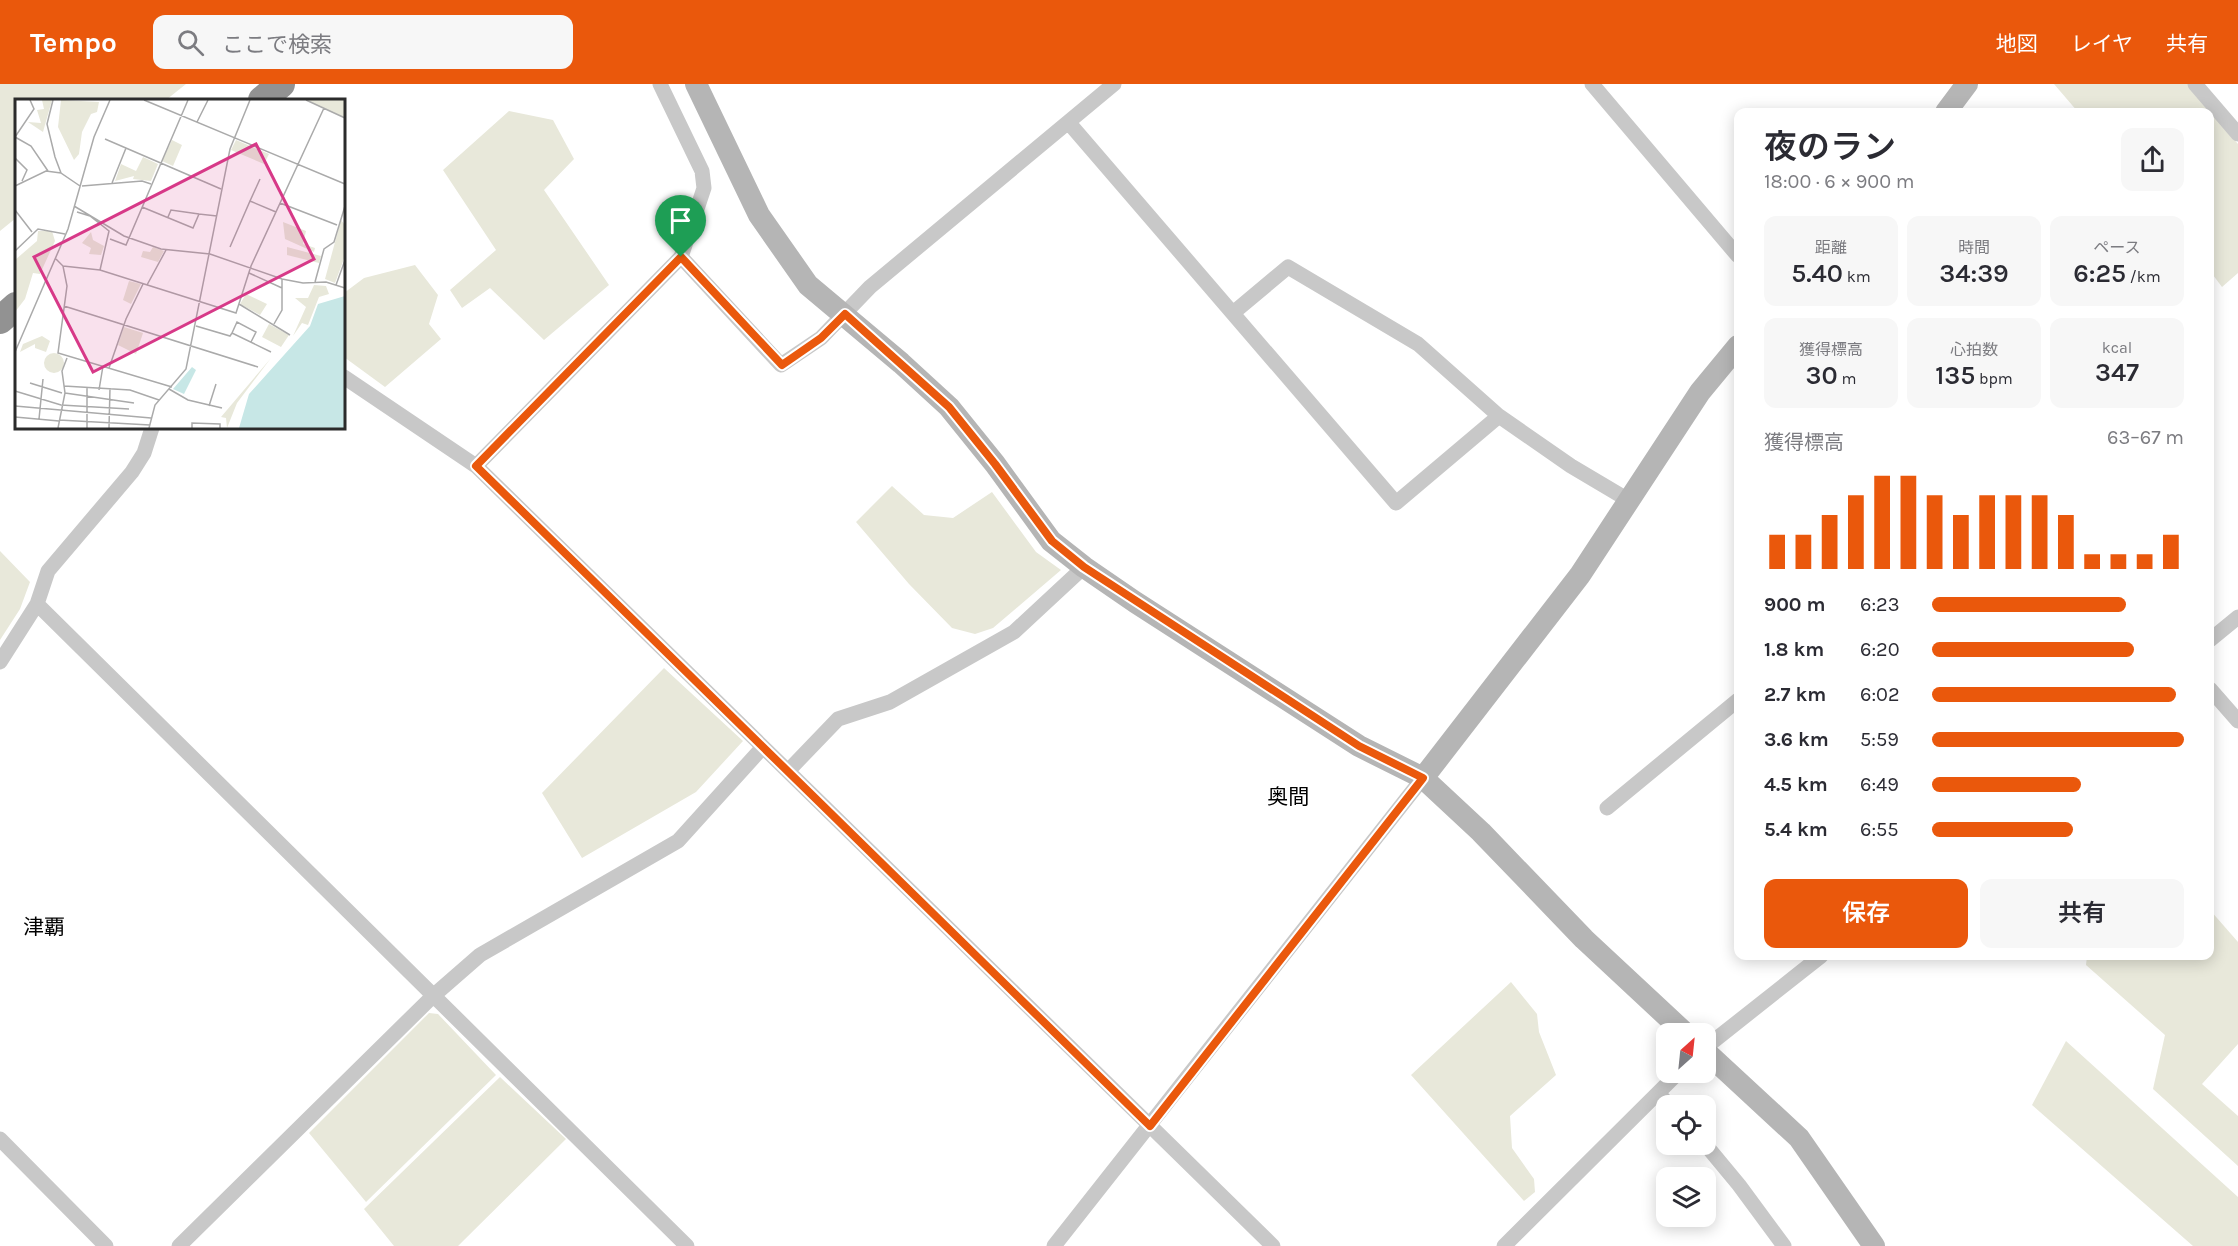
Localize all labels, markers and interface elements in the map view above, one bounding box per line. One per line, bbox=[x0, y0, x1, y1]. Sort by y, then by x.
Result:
search box bbox=[153, 15, 573, 69]
text: Tempo bbox=[30, 26, 117, 59]
icon: search bbox=[174, 26, 207, 59]
text: ここで検索 bbox=[222, 32, 332, 58]
text: 地図 bbox=[1996, 32, 2038, 56]
text: レイヤ bbox=[2071, 32, 2133, 56]
text: 共有 bbox=[2166, 32, 2208, 56]
inset map bbox=[15, 99, 345, 429]
text: 夜のラン bbox=[1764, 128, 1896, 166]
button: share bbox=[2121, 128, 2184, 191]
text: 18:00 · 6 × 900 m bbox=[1764, 170, 1915, 193]
pin bbox=[655, 195, 706, 257]
icon: arrive bbox=[664, 204, 697, 237]
text: 距離 bbox=[1815, 238, 1847, 257]
text: 時間 bbox=[1958, 238, 1990, 257]
text: ペース bbox=[2093, 238, 2141, 257]
text: 5.40 bbox=[1791, 258, 1843, 289]
text: 34:39 bbox=[1939, 258, 2009, 289]
text: 6:25 bbox=[2073, 258, 2126, 289]
text: km bbox=[1843, 267, 1871, 286]
text: /km bbox=[2126, 267, 2161, 286]
text: kcal bbox=[2102, 338, 2132, 357]
text: 獲得標高 bbox=[1799, 340, 1863, 359]
text: 心拍数 bbox=[1950, 340, 1998, 359]
text: 347 bbox=[2095, 357, 2139, 388]
text: 30 bbox=[1806, 360, 1838, 391]
text: 135 bbox=[1935, 360, 1975, 391]
text: m bbox=[1838, 369, 1856, 388]
text: bpm bbox=[1975, 369, 2013, 388]
text: 63–67 m bbox=[2107, 426, 2184, 449]
text: 獲得標高 bbox=[1764, 431, 1844, 454]
text: 900 m bbox=[1764, 593, 1826, 616]
text: 6:23 bbox=[1860, 593, 1899, 616]
text: 1.8 km bbox=[1764, 638, 1824, 661]
text: 6:20 bbox=[1860, 638, 1900, 661]
text: 2.7 km bbox=[1764, 683, 1826, 706]
text: 6:02 bbox=[1860, 683, 1900, 706]
text: 3.6 km bbox=[1764, 728, 1829, 751]
text: 5:59 bbox=[1860, 728, 1899, 751]
text: 4.5 km bbox=[1764, 773, 1828, 796]
text: 6:49 bbox=[1860, 773, 1899, 796]
district label: 奥間 bbox=[1267, 785, 1309, 809]
text: 5.4 km bbox=[1764, 818, 1828, 841]
text: 6:55 bbox=[1860, 818, 1899, 841]
button: 保存 bbox=[1764, 879, 1968, 948]
button: 共有 bbox=[1980, 879, 2184, 948]
district label: 津覇 bbox=[23, 915, 65, 939]
north arrow bbox=[1656, 1023, 1716, 1083]
map controls bbox=[1656, 1023, 1716, 1227]
button: locate bbox=[1656, 1095, 1716, 1155]
button: layers bbox=[1656, 1167, 1716, 1227]

